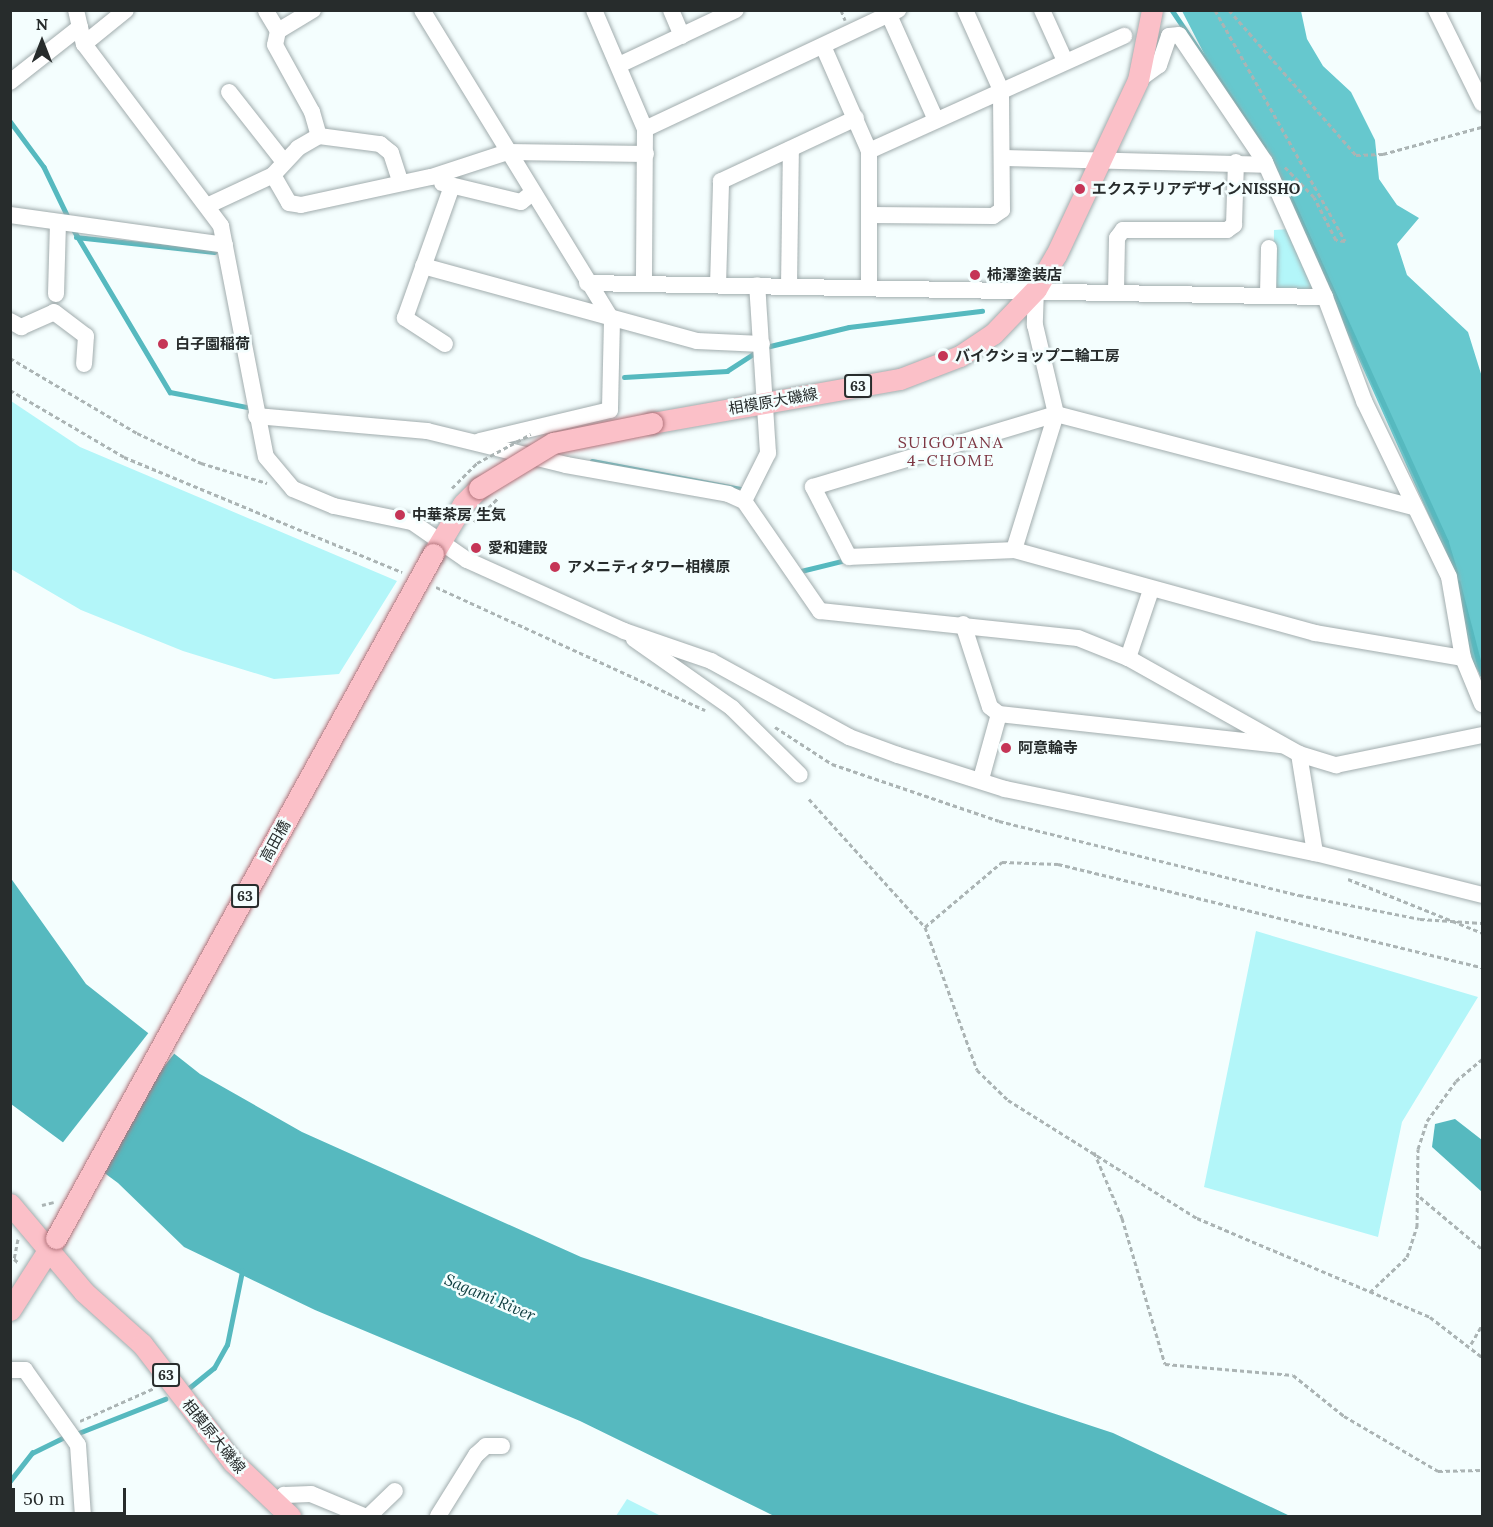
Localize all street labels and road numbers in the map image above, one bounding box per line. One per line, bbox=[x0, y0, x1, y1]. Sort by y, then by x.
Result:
road number: 63 bbox=[843, 375, 873, 397]
street label: 相模原大磯線 bbox=[727, 384, 819, 418]
street label: 高田橋 bbox=[256, 817, 294, 865]
road number: 63 bbox=[230, 885, 260, 907]
road number: 63 bbox=[151, 1364, 181, 1386]
street label: 相模原大磯線 bbox=[179, 1395, 249, 1477]

